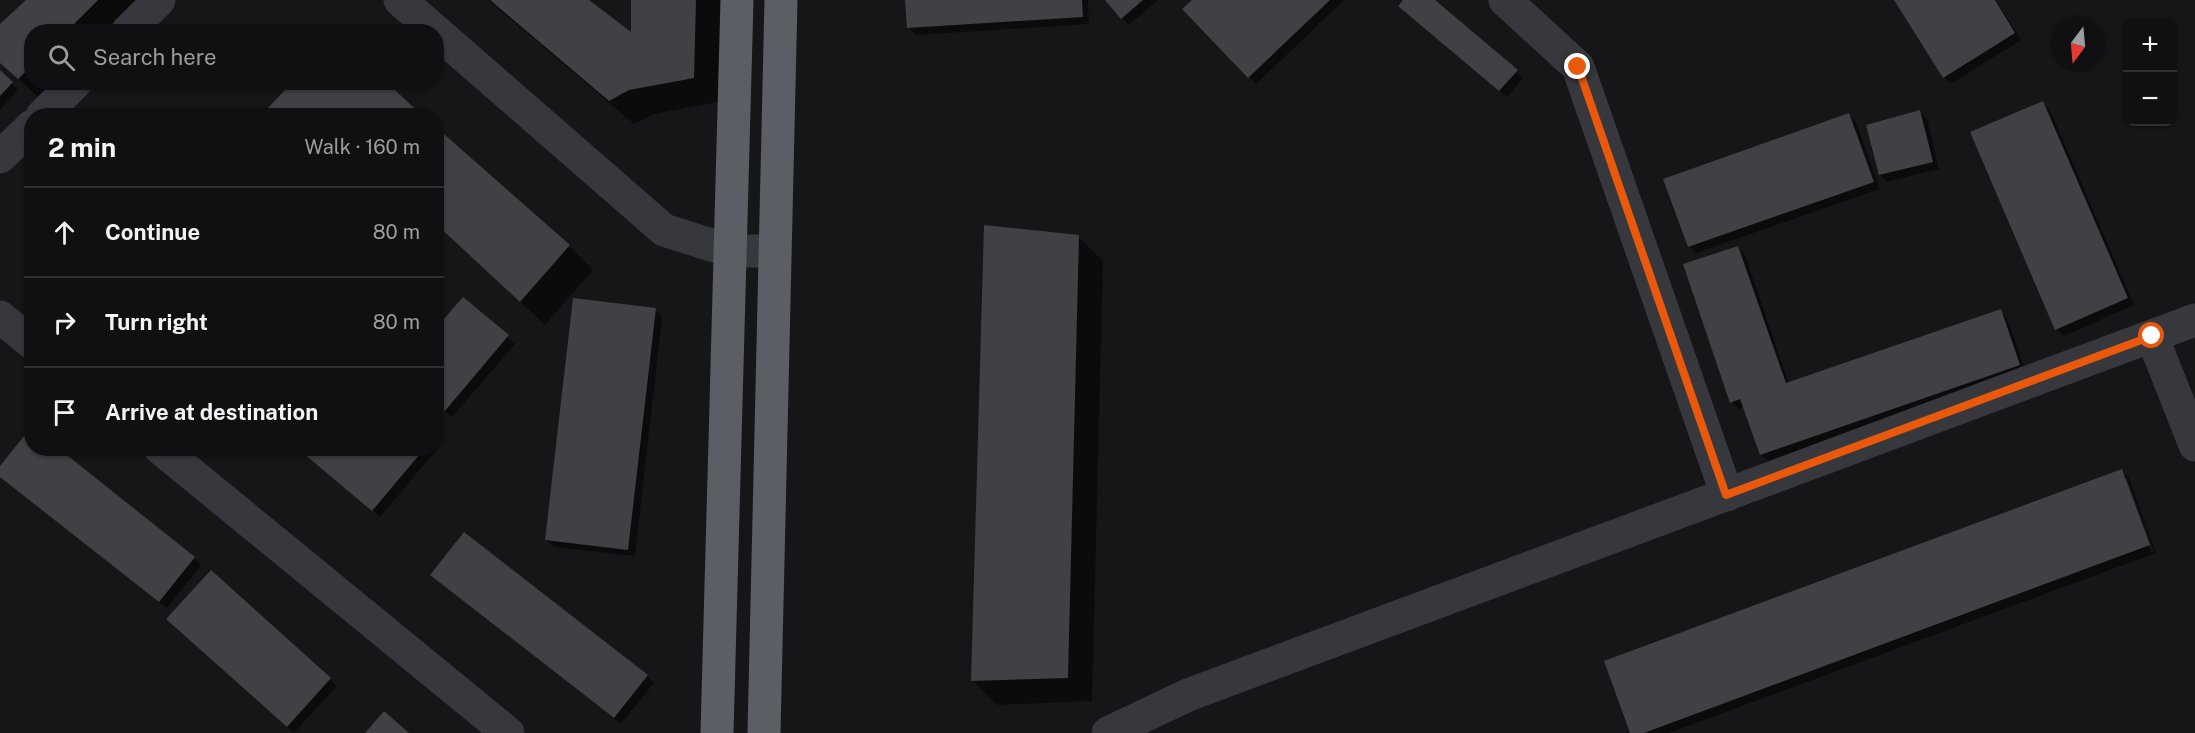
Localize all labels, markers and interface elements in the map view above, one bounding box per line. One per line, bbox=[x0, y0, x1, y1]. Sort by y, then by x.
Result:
north arrow bbox=[2051, 18, 2105, 72]
map controls bbox=[2123, 18, 2177, 126]
button: + bbox=[2123, 18, 2177, 72]
search box bbox=[24, 24, 444, 90]
icon: search bbox=[45, 41, 78, 74]
text: Search here bbox=[93, 44, 217, 70]
route end bbox=[1564, 53, 1590, 79]
button: − bbox=[2123, 72, 2177, 126]
text: 2 min bbox=[48, 132, 116, 163]
text: Walk · 160 m bbox=[305, 135, 420, 159]
icon: ahead bbox=[48, 216, 81, 249]
text: Continue bbox=[105, 219, 200, 245]
text: 80 m bbox=[373, 220, 420, 244]
icon: right bbox=[48, 306, 81, 339]
text: Turn right bbox=[105, 309, 208, 335]
text: 80 m bbox=[373, 310, 420, 334]
route start bbox=[2138, 322, 2164, 348]
icon: arrive bbox=[48, 396, 81, 429]
text: Arrive at destination bbox=[105, 399, 318, 425]

